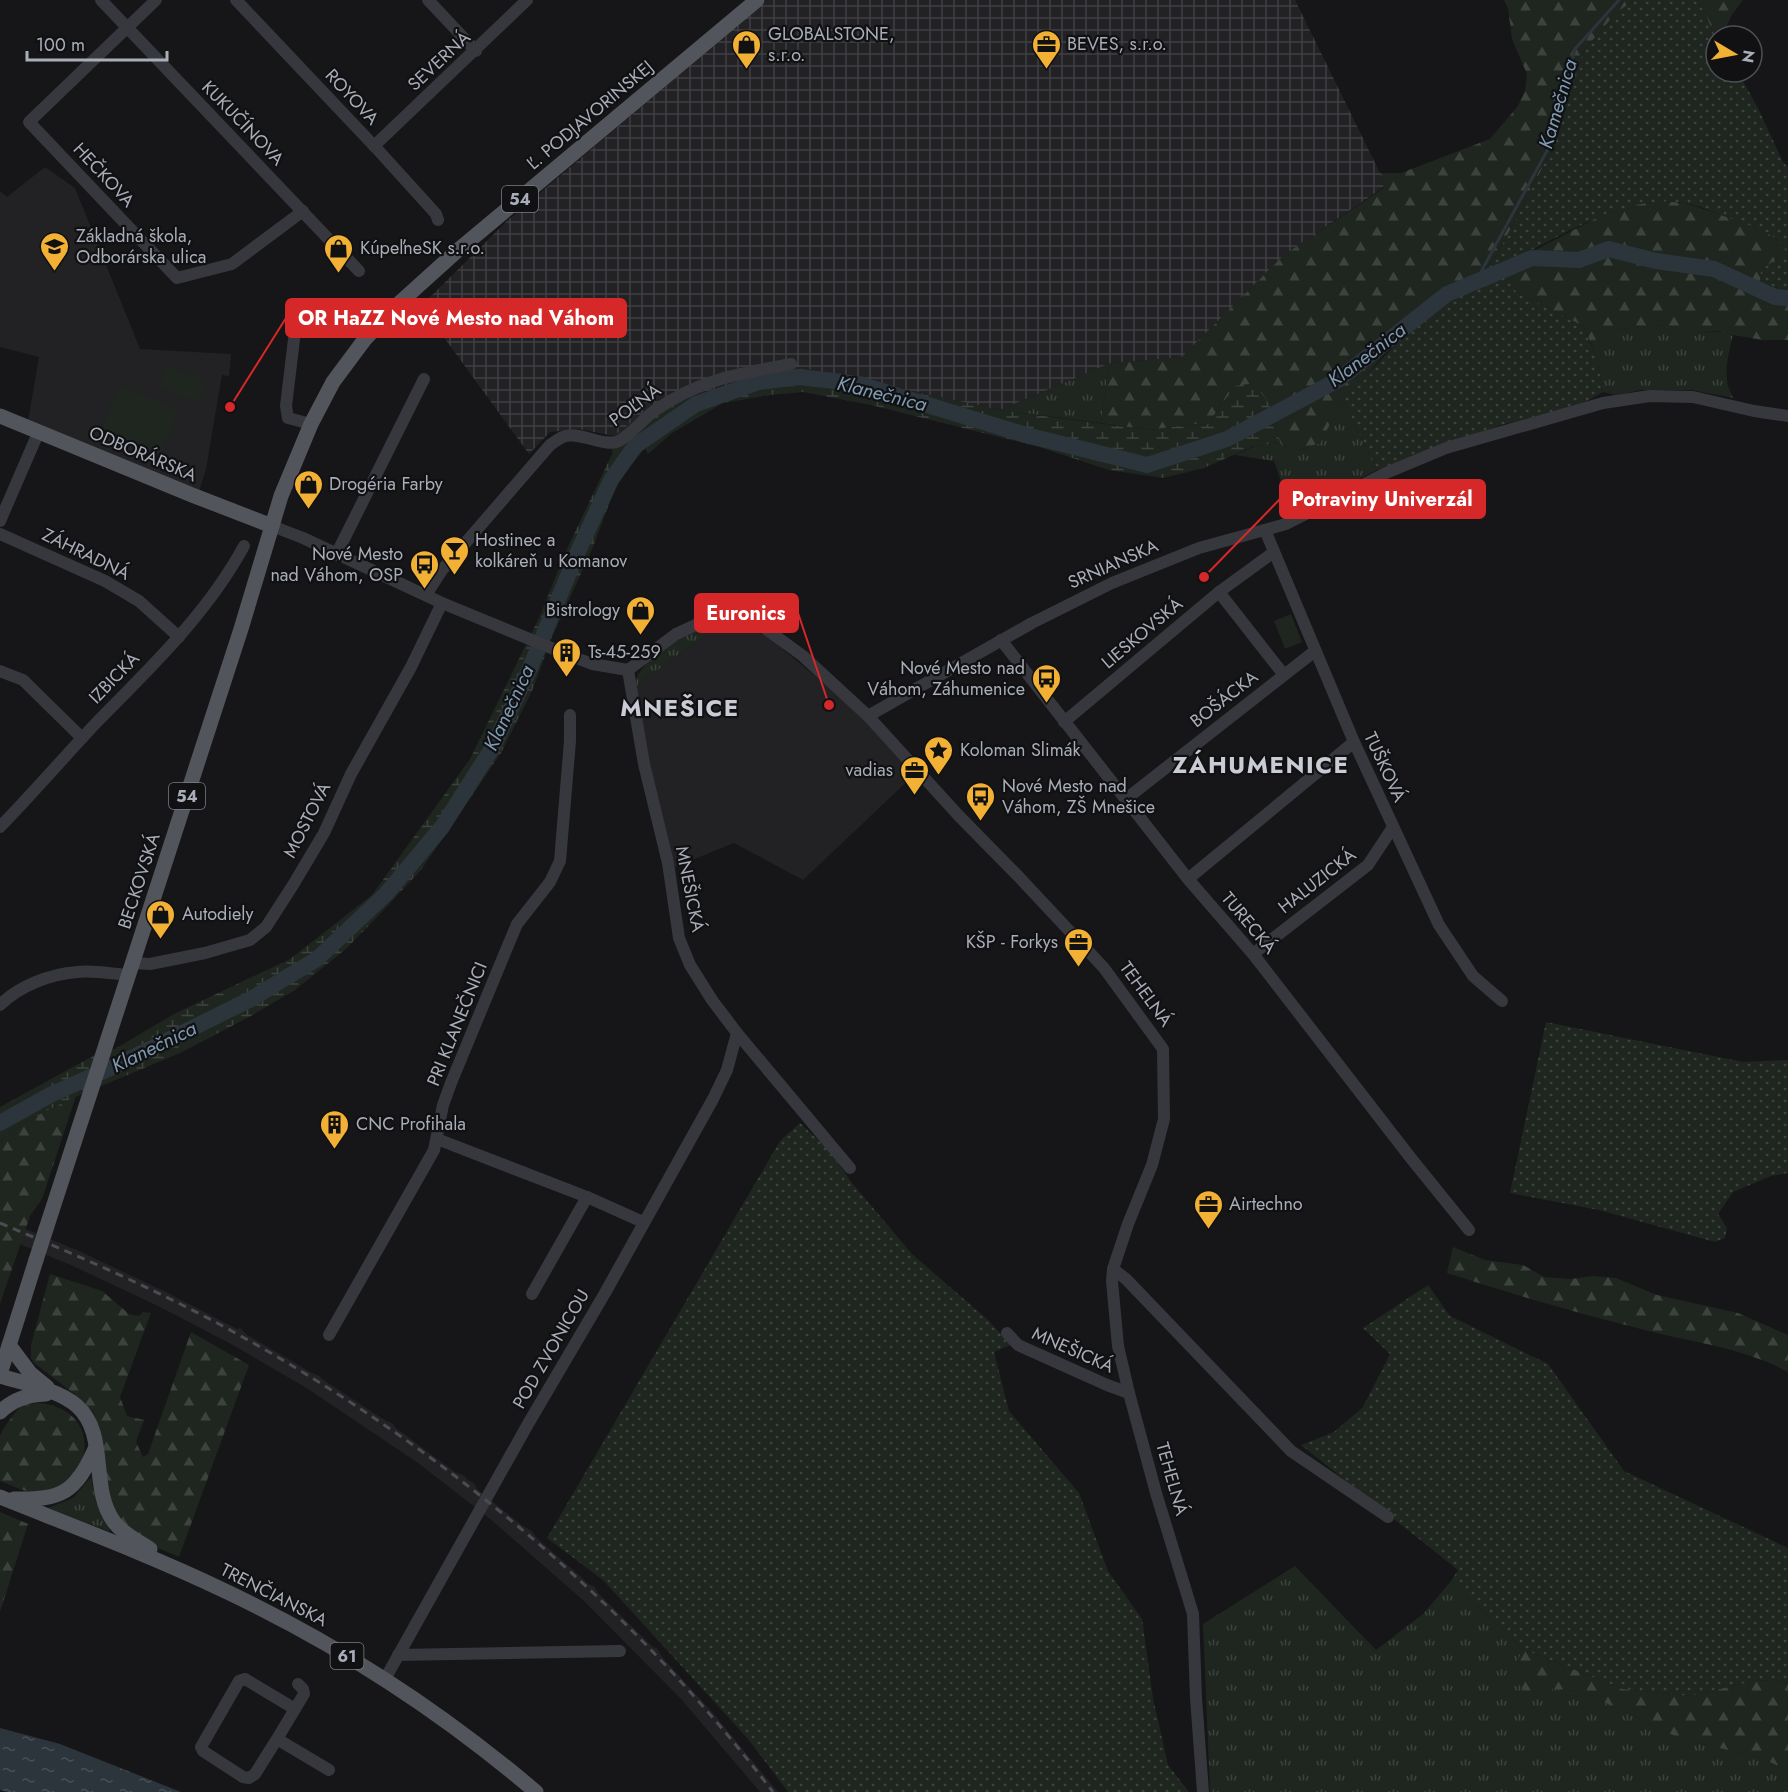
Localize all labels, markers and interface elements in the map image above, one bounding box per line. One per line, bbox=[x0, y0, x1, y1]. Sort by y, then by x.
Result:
place label: GLOBALSTONE, s.r.o. bbox=[768, 21, 894, 68]
scale bar bbox=[27, 24, 166, 62]
north arrow bbox=[1704, 24, 1764, 84]
street label: SEVERNÁ bbox=[402, 25, 476, 97]
shop icon: GLOBALSTONE, s.r.o. bbox=[731, 28, 763, 70]
office icon: BEVES, s.r.o. bbox=[1030, 28, 1062, 70]
place label: BEVES, s.r.o. bbox=[1067, 31, 1167, 57]
text: 100 m bbox=[36, 32, 85, 58]
text: N bbox=[1736, 48, 1761, 65]
street label: Ľ. PODJAVORINSKEJ bbox=[521, 54, 659, 176]
water label: Kamečnica bbox=[1531, 56, 1585, 152]
street label: ROYOVA bbox=[319, 63, 385, 131]
street label: KUKUČÍNOVA bbox=[196, 75, 290, 171]
street label: HEČKOVA bbox=[67, 137, 141, 213]
road number: 54 bbox=[502, 186, 538, 212]
place label: Základná škola, Odborárska ulica bbox=[76, 223, 206, 270]
school or university icon: Základná škola, Odborárska ulica bbox=[39, 230, 71, 272]
shop icon: KúpeľneSK s.r.o. bbox=[323, 232, 355, 274]
place label: KúpeľneSK s.r.o. bbox=[360, 235, 485, 261]
callout: OR HaZZ Nové Mesto nad Váhom bbox=[286, 299, 626, 337]
text: OR HaZZ Nové Mesto nad Váhom bbox=[298, 304, 614, 333]
water label: Klanečnica bbox=[1322, 316, 1412, 394]
water label: Klanečnica bbox=[834, 369, 930, 419]
street label: POĽNÁ bbox=[604, 377, 666, 433]
street label: ODBORÁRSKA bbox=[85, 420, 201, 488]
shop icon: Drogéria Farby bbox=[292, 468, 324, 510]
place label: Drogéria Farby bbox=[329, 471, 443, 497]
callout: Potraviny Univerzál bbox=[1280, 480, 1485, 518]
text: Potraviny Univerzál bbox=[1291, 485, 1473, 514]
street label: ZÁHRADNÁ bbox=[38, 522, 134, 586]
place label: Hostinec a kolkáreň u Komanov bbox=[475, 527, 627, 574]
street label: SRNIANSKA bbox=[1064, 533, 1162, 595]
bar icon: Hostinec a kolkáreň u Komanov bbox=[438, 534, 470, 576]
place label: Nové Mesto nad Váhom, OSP bbox=[270, 541, 403, 588]
bus stop icon: Nové Mesto nad Váhom, OSP bbox=[408, 548, 440, 590]
street label: LIESKOVSKÁ bbox=[1096, 591, 1188, 675]
shop icon: Bistrology bbox=[625, 594, 657, 636]
callout: Euronics bbox=[695, 594, 798, 632]
place label: Bistrology bbox=[546, 597, 620, 623]
text: Euronics bbox=[706, 599, 786, 628]
building icon: Ts-45-259 bbox=[551, 636, 583, 678]
place label: Ts-45-259 bbox=[588, 639, 661, 665]
street label: IZBICKÁ bbox=[83, 646, 145, 710]
place label: Nové Mesto nad Váhom, Záhumenice bbox=[867, 655, 1025, 702]
water label: Klanečnica bbox=[477, 660, 541, 756]
bus stop icon: Nové Mesto nad Váhom, Záhumenice bbox=[1030, 662, 1062, 704]
street label: BOŠÁCKA bbox=[1185, 664, 1264, 734]
district label: MNEŠICE bbox=[620, 690, 740, 725]
street label: TUŠKOVÁ bbox=[1357, 728, 1413, 806]
place icon: Koloman Slimák bbox=[923, 734, 955, 776]
place label: Koloman Slimák bbox=[960, 737, 1080, 763]
district label: ZÁHUMENICE bbox=[1172, 747, 1350, 782]
office icon: vadias bbox=[898, 754, 930, 796]
place label: vadias bbox=[846, 757, 893, 783]
place label: Nové Mesto nad Váhom, ZŠ Mnešice bbox=[1002, 773, 1155, 820]
street label: MOSTOVÁ bbox=[277, 778, 337, 862]
bus stop icon: Nové Mesto nad Váhom, ZŠ Mnešice bbox=[965, 780, 997, 822]
road number: 54 bbox=[169, 783, 205, 809]
street label: BECKOVSKÁ bbox=[111, 830, 167, 932]
street label: HALUZICKÁ bbox=[1272, 842, 1362, 920]
street label: MNEŠICKÁ bbox=[669, 844, 711, 934]
street label: TURECKÁ bbox=[1215, 886, 1283, 960]
shop icon: Autodiely bbox=[145, 898, 177, 940]
place label: Autodiely bbox=[182, 901, 253, 927]
office icon: KŠP - Forkys bbox=[1063, 926, 1095, 968]
place label: KŠP - Forkys bbox=[966, 929, 1058, 955]
street label: TEHELNÁ bbox=[1113, 956, 1179, 1032]
street label: PRI KLANEČNICI bbox=[420, 958, 494, 1090]
water label: Klanečnica bbox=[107, 1014, 201, 1080]
building icon: CNC Profihala bbox=[319, 1108, 351, 1150]
place label: CNC Profihala bbox=[356, 1111, 466, 1137]
office icon: Airtechno bbox=[1192, 1188, 1224, 1230]
place label: Airtechno bbox=[1229, 1191, 1303, 1217]
street label: POD ZVONICOU bbox=[506, 1284, 596, 1414]
street label: MNEŠICKÁ bbox=[1028, 1320, 1118, 1380]
street label: TEHELNÁ bbox=[1149, 1439, 1195, 1519]
street label: TRENČIANSKA bbox=[216, 1557, 332, 1633]
road number: 61 bbox=[330, 1643, 364, 1669]

